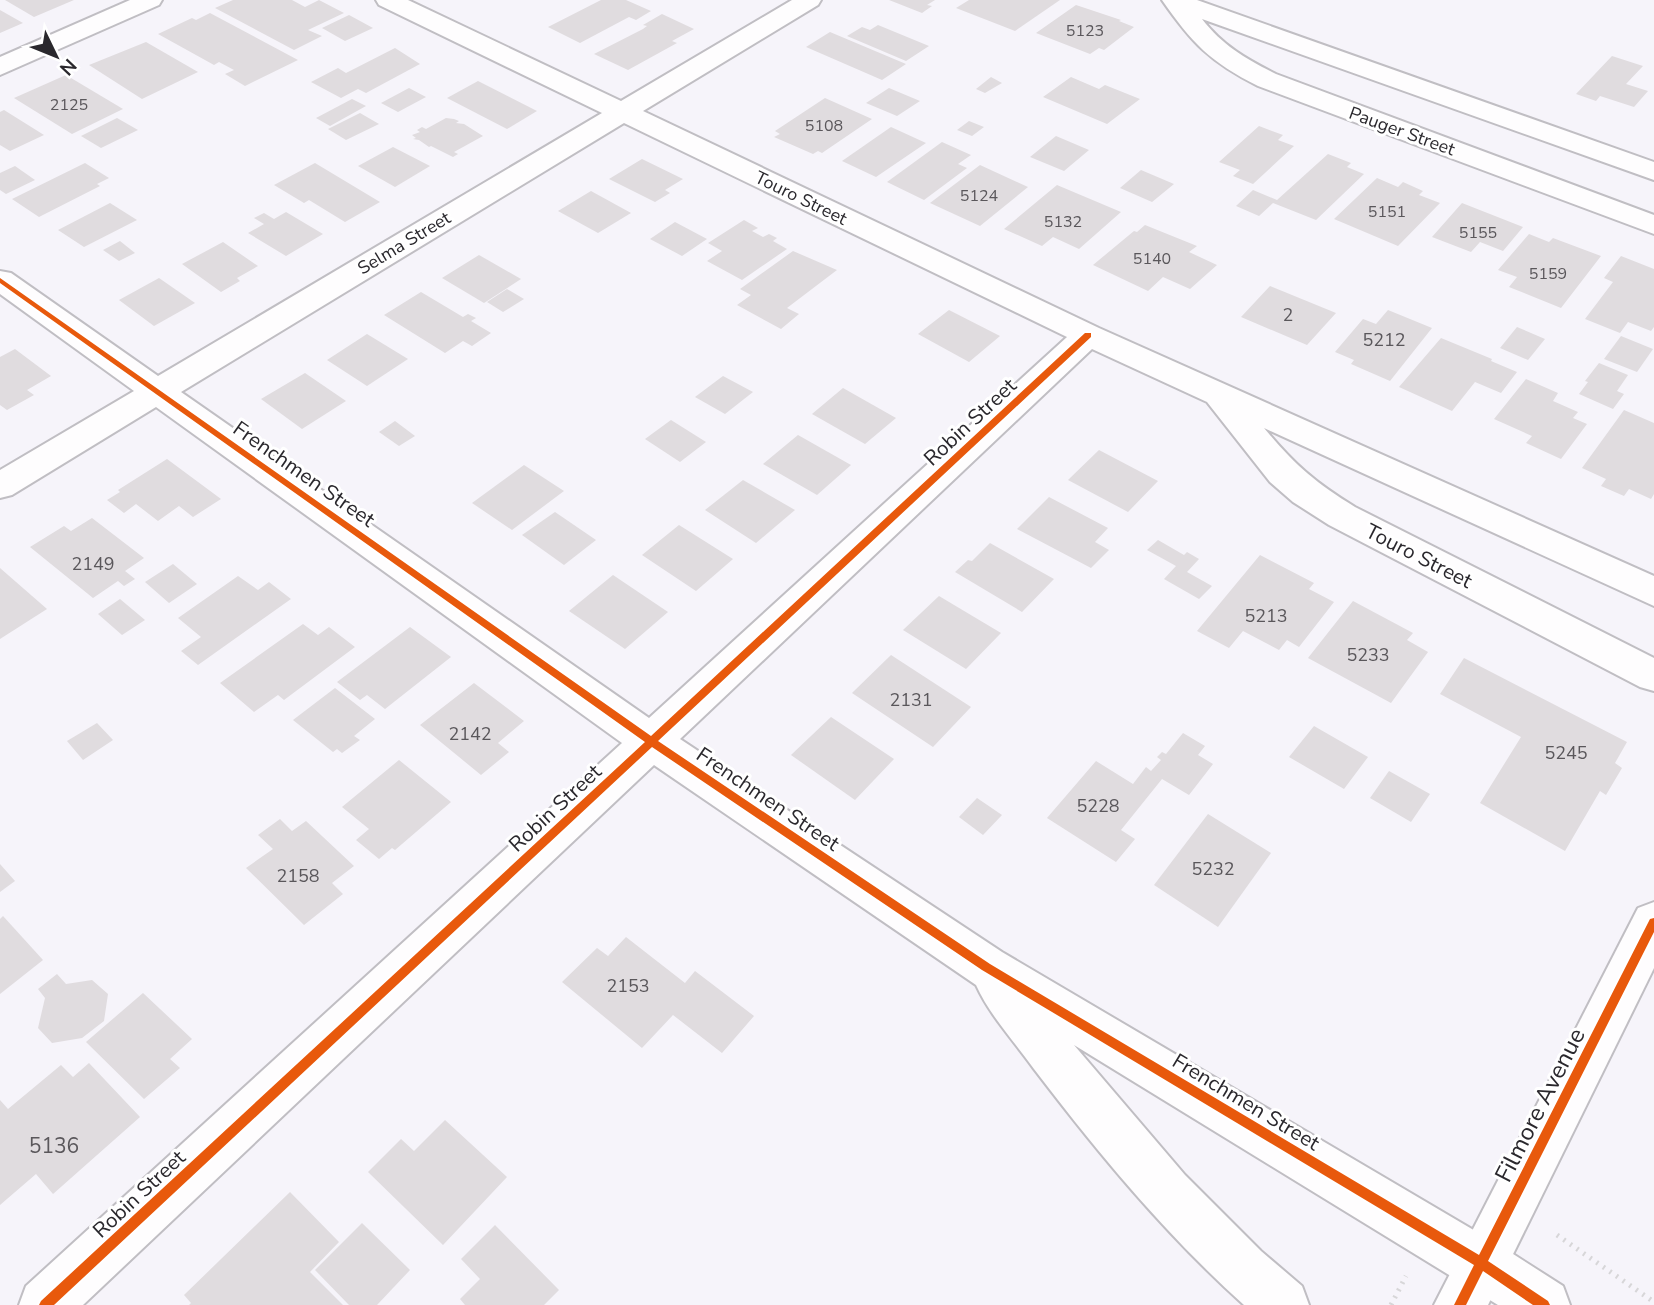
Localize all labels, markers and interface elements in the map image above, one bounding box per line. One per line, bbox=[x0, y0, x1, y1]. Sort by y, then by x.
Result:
house number: 5123 bbox=[1066, 20, 1104, 42]
north arrow bbox=[21, 21, 91, 91]
text: N bbox=[53, 53, 82, 81]
house number: 2125 bbox=[50, 94, 88, 116]
street label: Pauger Street bbox=[1346, 101, 1459, 161]
house number: 5108 bbox=[805, 115, 843, 137]
street label: Touro Street bbox=[751, 165, 852, 231]
house number: 5124 bbox=[960, 185, 999, 207]
house number: 5151 bbox=[1368, 201, 1406, 223]
street label: Selma Street bbox=[353, 205, 456, 280]
house number: 5132 bbox=[1044, 211, 1082, 233]
house number: 5155 bbox=[1459, 222, 1497, 244]
house number: 5140 bbox=[1133, 248, 1171, 270]
house number: 5159 bbox=[1529, 263, 1567, 285]
house number: 2 bbox=[1283, 303, 1293, 327]
house number: 5212 bbox=[1362, 328, 1406, 352]
street label: Robin Street bbox=[918, 371, 1023, 472]
street label: Frenchmen Street bbox=[227, 415, 381, 534]
street label: Touro Street bbox=[1361, 517, 1478, 595]
house number: 2149 bbox=[71, 552, 115, 576]
house number: 5213 bbox=[1244, 604, 1288, 628]
house number: 5233 bbox=[1346, 643, 1390, 667]
house number: 2131 bbox=[889, 688, 933, 712]
house number: 2142 bbox=[448, 722, 492, 746]
street label: Frenchmen Street bbox=[691, 741, 846, 858]
house number: 5245 bbox=[1544, 741, 1588, 765]
street label: Robin Street bbox=[503, 757, 608, 858]
house number: 5228 bbox=[1076, 794, 1120, 818]
house number: 5232 bbox=[1191, 857, 1235, 881]
house number: 2158 bbox=[276, 864, 320, 888]
house number: 2153 bbox=[606, 974, 650, 998]
street label: Filmore Avenue bbox=[1487, 1023, 1593, 1187]
street label: Frenchmen Street bbox=[1167, 1047, 1325, 1157]
house number: 5136 bbox=[29, 1132, 79, 1160]
street label: Robin Street bbox=[87, 1143, 192, 1244]

